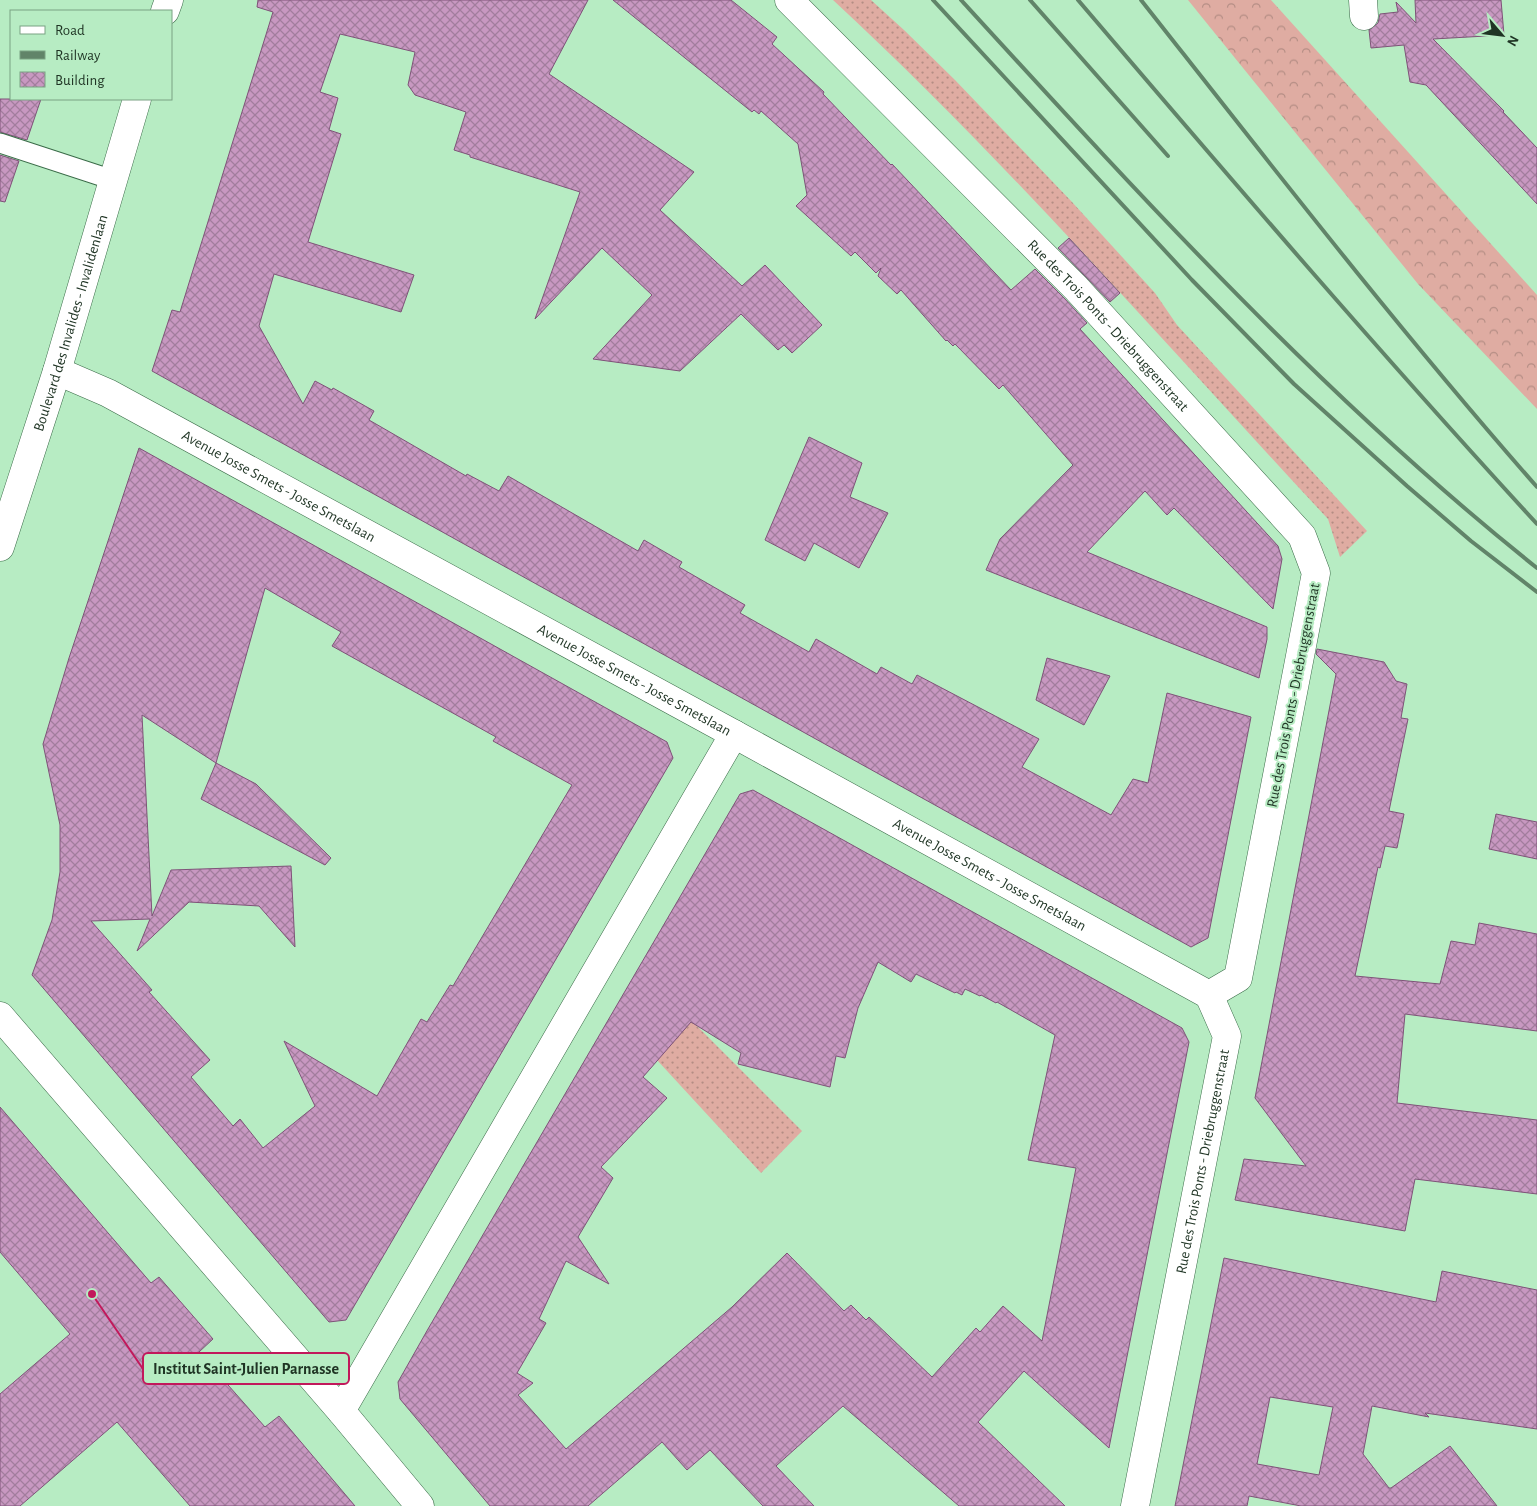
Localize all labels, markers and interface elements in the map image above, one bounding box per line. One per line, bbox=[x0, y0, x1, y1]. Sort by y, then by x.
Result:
legend bbox=[10, 10, 172, 100]
north arrow bbox=[1477, 10, 1527, 60]
text: Road bbox=[55, 23, 85, 38]
text: N bbox=[1504, 33, 1521, 48]
text: Railway bbox=[55, 48, 101, 63]
text: Building bbox=[55, 73, 105, 88]
street label: Boulevard des Invalides - Invalidenlaan bbox=[31, 213, 111, 433]
street label: Rue des Trois Ponts - Driebruggenstraat bbox=[1025, 237, 1192, 414]
street label: Avenue Josse Smets - Josse Smetslaan bbox=[179, 428, 378, 545]
street label: Rue des Trois Ponts - Driebruggenstraat bbox=[1264, 582, 1323, 808]
street label: Avenue Josse Smets - Josse Smetslaan bbox=[535, 621, 733, 739]
street label: Avenue Josse Smets - Josse Smetslaan bbox=[890, 816, 1088, 934]
street label: Rue des Trois Ponts - Driebruggenstraat bbox=[1174, 1048, 1232, 1275]
callout: Institut Saint-Julien Parnasse bbox=[143, 1353, 349, 1384]
text: Institut Saint-Julien Parnasse bbox=[153, 1361, 340, 1377]

